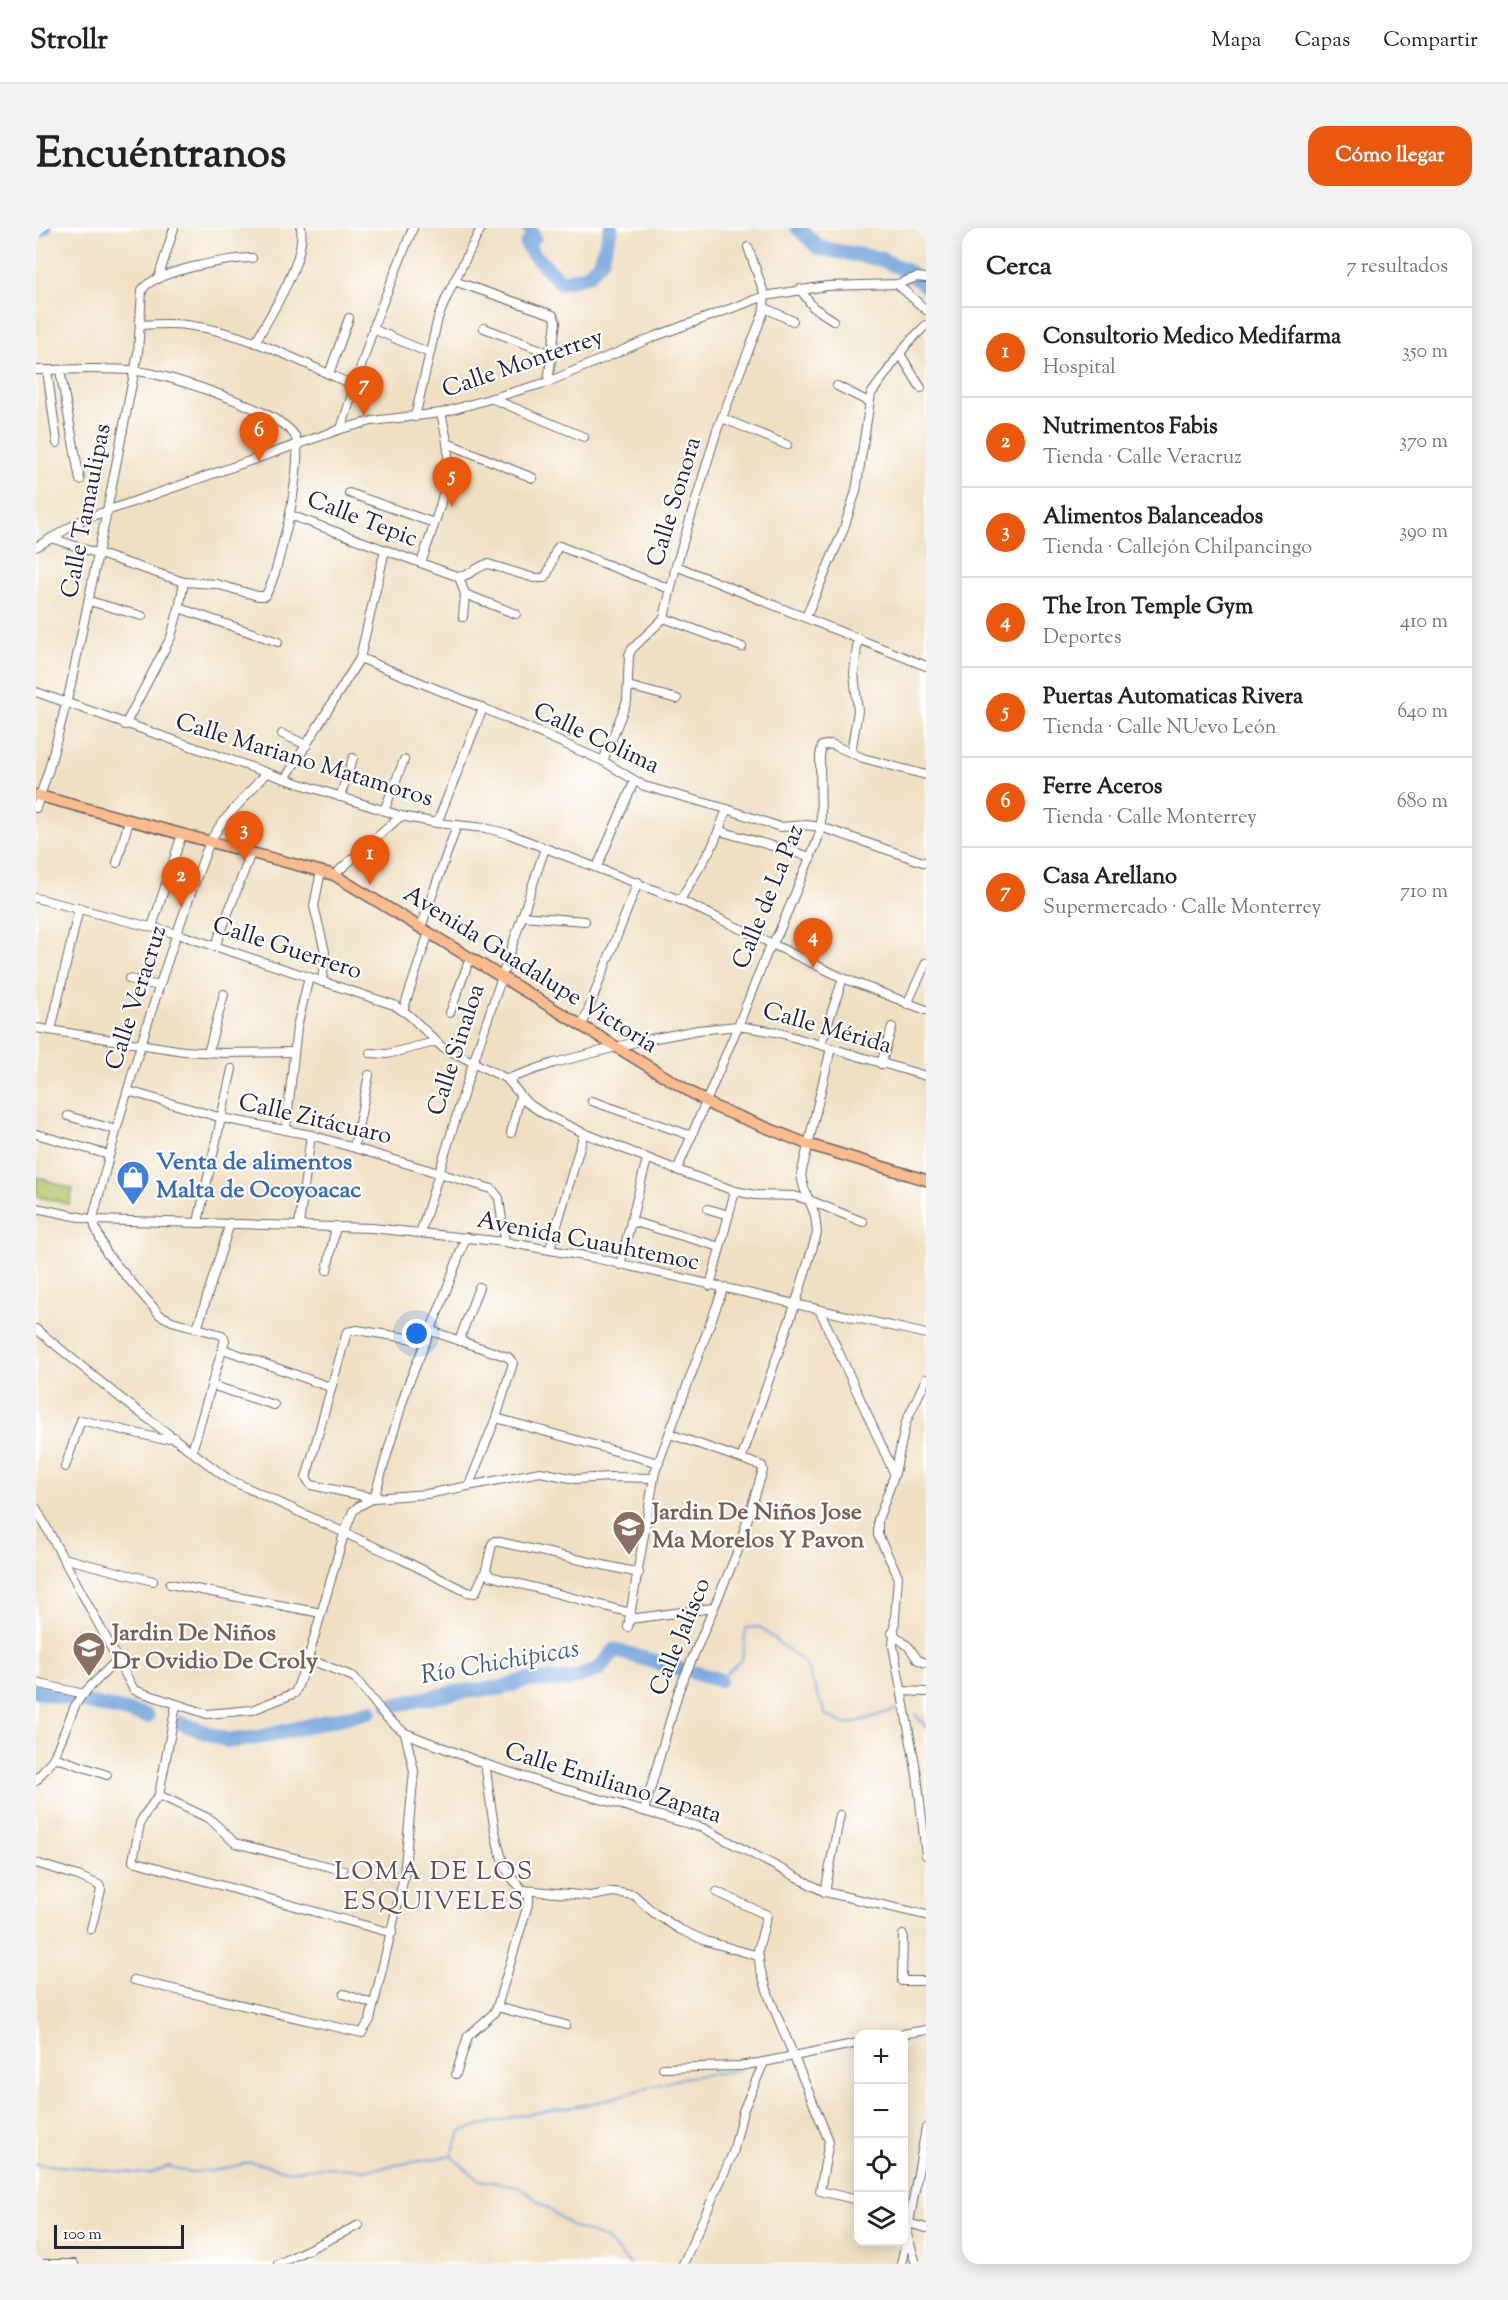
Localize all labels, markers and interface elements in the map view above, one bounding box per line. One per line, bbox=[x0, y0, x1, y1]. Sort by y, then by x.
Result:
text: Strollr bbox=[30, 21, 108, 61]
text: Mapa bbox=[1211, 26, 1261, 56]
text: Capas bbox=[1294, 26, 1350, 56]
text: Compartir bbox=[1383, 26, 1478, 56]
text: Encuéntranos bbox=[36, 126, 286, 186]
button: Cómo llegar bbox=[1308, 126, 1472, 186]
text: Cerca bbox=[986, 249, 1052, 286]
text: 7 resultados bbox=[1346, 253, 1448, 282]
street label: Calle Monterrey bbox=[438, 320, 608, 407]
text: Consultorio Medico Medifarma bbox=[1043, 322, 1341, 354]
text: 1 bbox=[1002, 338, 1009, 367]
text: 350 m bbox=[1402, 338, 1448, 367]
text: Hospital bbox=[1043, 354, 1116, 383]
pin: 7 bbox=[344, 366, 384, 416]
pin: 6 bbox=[240, 412, 278, 462]
text: Nutrimentos Fabis bbox=[1043, 412, 1218, 444]
street label: Calle Tamaulipas bbox=[53, 421, 121, 601]
text: 2 bbox=[1001, 428, 1010, 457]
text: 370 m bbox=[1399, 428, 1448, 457]
street label: Calle Sonora bbox=[639, 433, 711, 571]
text: Tienda · Calle Veracruz bbox=[1043, 444, 1242, 473]
pin: 5 bbox=[432, 458, 472, 507]
street label: Calle Tepic bbox=[302, 483, 422, 557]
text: Alimentos Balanceados bbox=[1043, 502, 1263, 534]
text: 3 bbox=[1001, 518, 1010, 547]
text: 390 m bbox=[1399, 518, 1448, 547]
text: Tienda · Callejón Chilpancingo bbox=[1043, 534, 1312, 563]
text: The Iron Temple Gym bbox=[1043, 592, 1253, 624]
text: 4 bbox=[1000, 608, 1011, 637]
text: 410 m bbox=[1400, 608, 1448, 637]
text: Deportes bbox=[1043, 624, 1122, 653]
text: Puertas Automaticas Rivera bbox=[1043, 682, 1303, 714]
street label: Calle Colima bbox=[527, 695, 665, 783]
text: 5 bbox=[1002, 698, 1009, 727]
text: 640 m bbox=[1397, 698, 1448, 727]
street label: Calle Mariano Matamoros bbox=[171, 706, 437, 816]
text: Tienda · Calle NUevo León bbox=[1043, 714, 1276, 743]
text: Ferre Aceros bbox=[1043, 772, 1162, 804]
text: 6 bbox=[1001, 788, 1010, 817]
text: 680 m bbox=[1397, 788, 1448, 817]
text: Tienda · Calle Monterrey bbox=[1043, 804, 1257, 833]
pin: 3 bbox=[224, 812, 264, 861]
street label: Calle de La Paz bbox=[725, 820, 813, 974]
pin: 1 bbox=[350, 836, 390, 885]
pin: 2 bbox=[162, 858, 200, 907]
text: Casa Arellano bbox=[1043, 862, 1177, 894]
street label: Avenida Guadalupe Victoria bbox=[396, 878, 664, 1062]
text: 7 bbox=[1000, 878, 1011, 907]
text: 710 m bbox=[1400, 878, 1448, 907]
text: Supermercado · Calle Monterrey bbox=[1043, 894, 1321, 923]
street label: Calle Guerrero bbox=[208, 909, 366, 989]
pin: 4 bbox=[794, 918, 832, 968]
street label: Calle Veracruz bbox=[98, 921, 176, 1075]
street label: Calle Sinaloa bbox=[420, 980, 494, 1120]
street label: Calle Mérida bbox=[759, 994, 895, 1064]
street label: Calle Zitácuaro bbox=[235, 1086, 395, 1154]
place label: Venta de alimentos Malta de Ocoyoacac bbox=[156, 1146, 361, 1208]
shop icon: Venta de alimentos Malta de Ocoyoacac bbox=[115, 1159, 151, 1206]
street label: Avenida Cuauhtemoc bbox=[474, 1204, 702, 1280]
your location bbox=[402, 1319, 431, 1348]
place label: Jardin De Niños Jose Ma Morelos Y Pavon bbox=[650, 1496, 865, 1558]
school or university icon: Jardin De Niños Jose Ma Morelos Y Pavon bbox=[611, 1509, 647, 1556]
street label: Calle Jalisco bbox=[642, 1573, 720, 1701]
place label: Jardin De Niños Dr Ovidio De Croly bbox=[110, 1617, 318, 1679]
school or university icon: Jardin De Niños Dr Ovidio De Croly bbox=[71, 1630, 107, 1677]
water label: Río Chichipicas bbox=[418, 1631, 582, 1695]
street label: Calle Emiliano Zapata bbox=[500, 1735, 726, 1833]
district label: LOMA DE LOS ESQUIVELES bbox=[334, 1854, 534, 1921]
map controls bbox=[854, 2030, 908, 2246]
button: + bbox=[854, 2030, 908, 2084]
button: − bbox=[854, 2084, 908, 2138]
button: locate bbox=[854, 2138, 908, 2192]
button: layers bbox=[854, 2192, 908, 2246]
scale bar bbox=[54, 2222, 184, 2250]
text: 100 m bbox=[63, 2224, 102, 2247]

